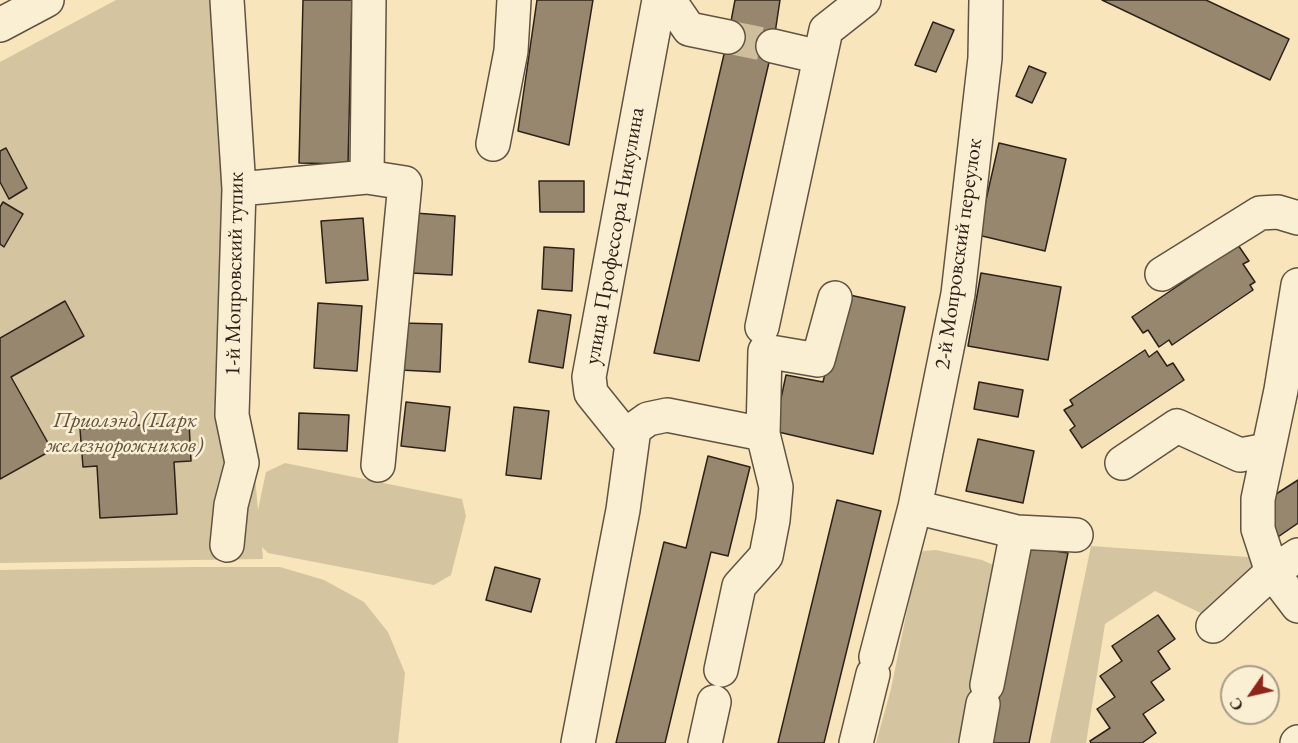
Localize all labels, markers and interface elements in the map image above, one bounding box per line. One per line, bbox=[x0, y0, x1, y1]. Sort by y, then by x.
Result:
street label: улица Профессора Никулина bbox=[579, 105, 651, 367]
street label: 2-й Мопровский переулок bbox=[930, 137, 988, 371]
street label: 1-й Мопровский тупик bbox=[220, 172, 250, 376]
park label: Приолэнд (Парк железнорожников) bbox=[47, 408, 203, 460]
north arrow bbox=[1220, 665, 1280, 725]
text: С bbox=[1224, 694, 1248, 715]

